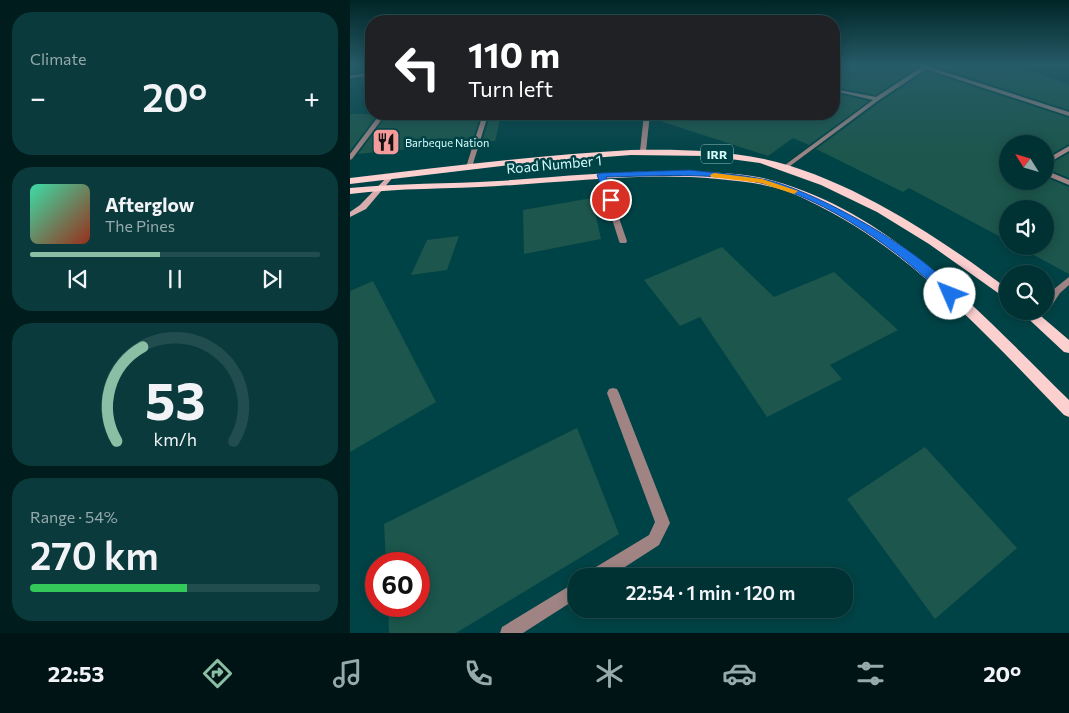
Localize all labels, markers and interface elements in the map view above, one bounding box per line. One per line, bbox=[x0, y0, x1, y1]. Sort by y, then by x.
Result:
text: 110 m bbox=[468, 32, 560, 75]
icon: left bbox=[385, 35, 450, 100]
text: Climate bbox=[30, 49, 86, 68]
text: 20° bbox=[142, 73, 207, 120]
text: Turn left bbox=[468, 75, 553, 102]
text: − bbox=[30, 80, 46, 114]
text: + bbox=[304, 80, 320, 114]
restaurant icon: Barbeque Nation bbox=[371, 127, 401, 157]
north arrow bbox=[999, 135, 1054, 190]
map controls bbox=[999, 135, 1054, 320]
place label: Barbeque Nation bbox=[405, 136, 489, 149]
road number: IRR bbox=[701, 144, 733, 164]
street label: Road Number 1 bbox=[505, 151, 603, 177]
pin bbox=[590, 179, 632, 221]
icon: arrive bbox=[597, 186, 625, 214]
text: Afterglow bbox=[105, 193, 194, 216]
button: sound bbox=[999, 200, 1054, 255]
text: The Pines bbox=[105, 216, 175, 235]
icon: previous bbox=[64, 265, 92, 293]
icon: pause bbox=[161, 265, 189, 293]
icon: next bbox=[258, 265, 286, 293]
button: search bbox=[999, 265, 1054, 320]
position arrow bbox=[923, 267, 975, 319]
text: 53 bbox=[145, 367, 205, 431]
text: km/h bbox=[153, 428, 197, 450]
text: Range · 54% bbox=[30, 507, 118, 526]
text: 270 km bbox=[30, 531, 159, 578]
speed limit sign: 60 bbox=[365, 552, 430, 617]
text: 22:54 · 1 min · 120 m bbox=[626, 581, 795, 604]
icon: directions bbox=[200, 656, 235, 691]
icon: music bbox=[330, 656, 365, 691]
icon: phone bbox=[461, 656, 496, 691]
icon: climate bbox=[592, 656, 627, 691]
icon: car bbox=[722, 656, 757, 691]
icon: filters bbox=[853, 656, 888, 691]
text: 22:53 bbox=[48, 660, 104, 687]
text: 20° bbox=[983, 660, 1021, 687]

